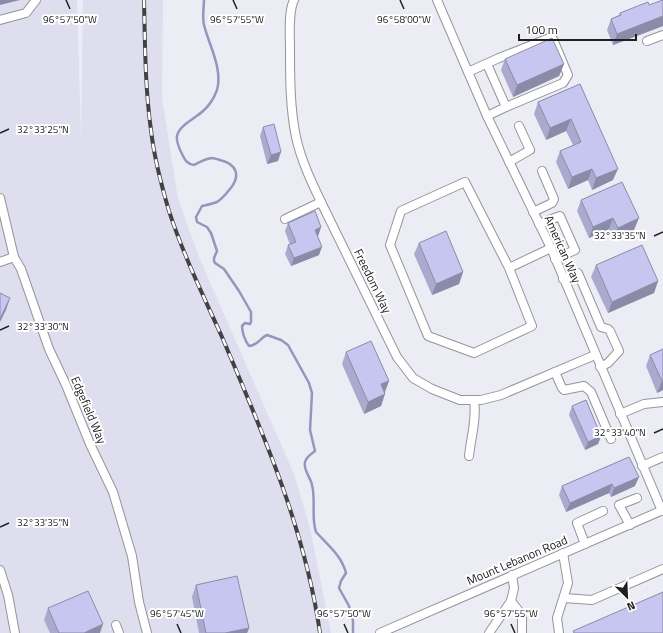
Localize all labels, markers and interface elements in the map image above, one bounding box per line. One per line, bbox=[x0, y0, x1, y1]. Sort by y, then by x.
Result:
text: 96°57'50"W bbox=[43, 12, 97, 27]
text: 96°57'55"W bbox=[210, 12, 264, 27]
text: 96°58'00"W bbox=[377, 12, 431, 27]
scale bar bbox=[519, 16, 636, 42]
text: 100 m bbox=[525, 20, 558, 39]
text: 32°33'25"N bbox=[17, 122, 69, 137]
street label: American Way bbox=[540, 212, 587, 286]
text: 32°33'35"N bbox=[594, 228, 646, 243]
street label: Freedom Way bbox=[349, 245, 397, 317]
text: 32°33'30"N bbox=[17, 319, 69, 334]
street label: Edgefield Way bbox=[66, 373, 112, 447]
text: 32°33'40"N bbox=[594, 425, 646, 440]
text: 32°33'35"N bbox=[17, 515, 69, 530]
street label: Mount Lebanon Road bbox=[464, 530, 570, 590]
north arrow bbox=[607, 577, 647, 617]
text: N bbox=[624, 597, 638, 615]
text: 96°57'45"W bbox=[150, 606, 204, 621]
text: 96°57'50"W bbox=[317, 606, 371, 621]
text: 96°57'55"W bbox=[484, 606, 538, 621]

